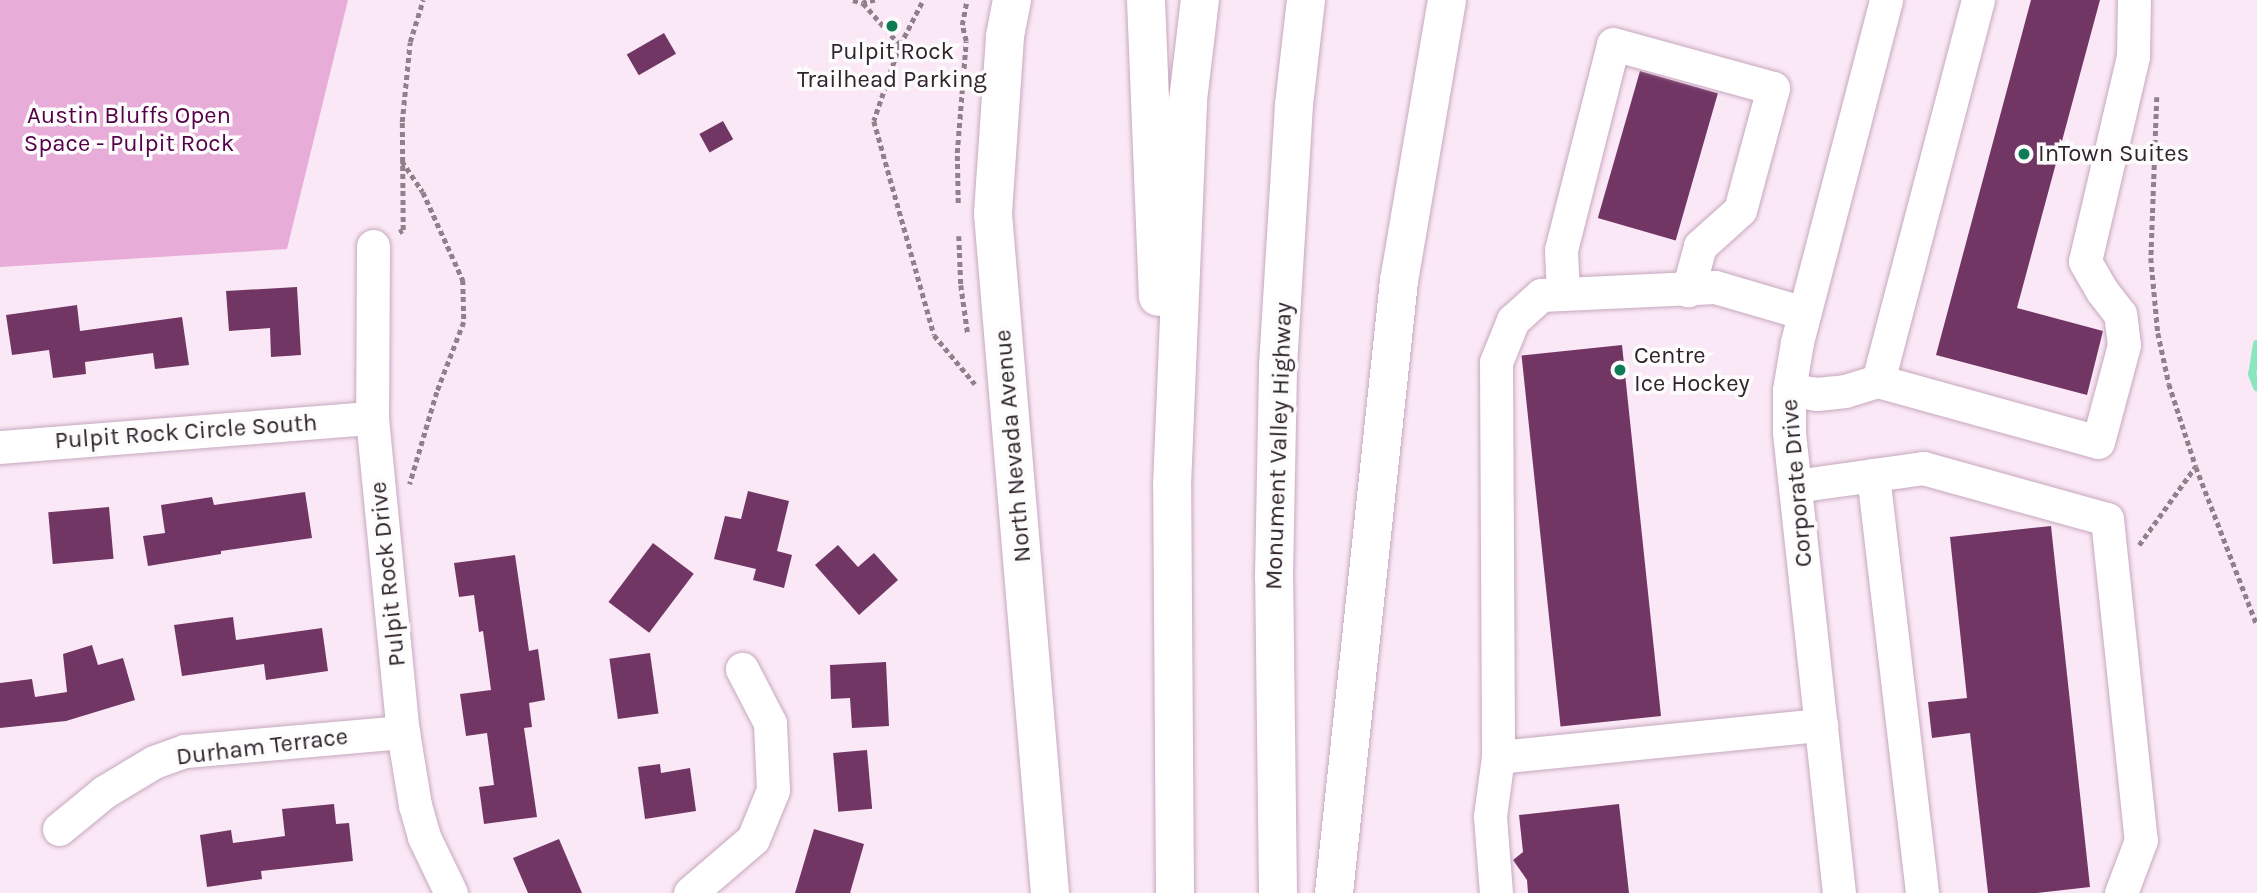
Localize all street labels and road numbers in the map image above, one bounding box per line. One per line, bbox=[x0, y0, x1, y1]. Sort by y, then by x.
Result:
street label: Monument Valley Highway bbox=[1260, 302, 1298, 590]
street label: North Nevada Avenue bbox=[988, 328, 1038, 564]
street label: Corporate Drive bbox=[1775, 398, 1819, 568]
street label: Pulpit Rock Circle South bbox=[54, 408, 318, 456]
street label: Pulpit Rock Drive bbox=[364, 480, 412, 668]
street label: Durham Terrace bbox=[175, 722, 349, 772]

